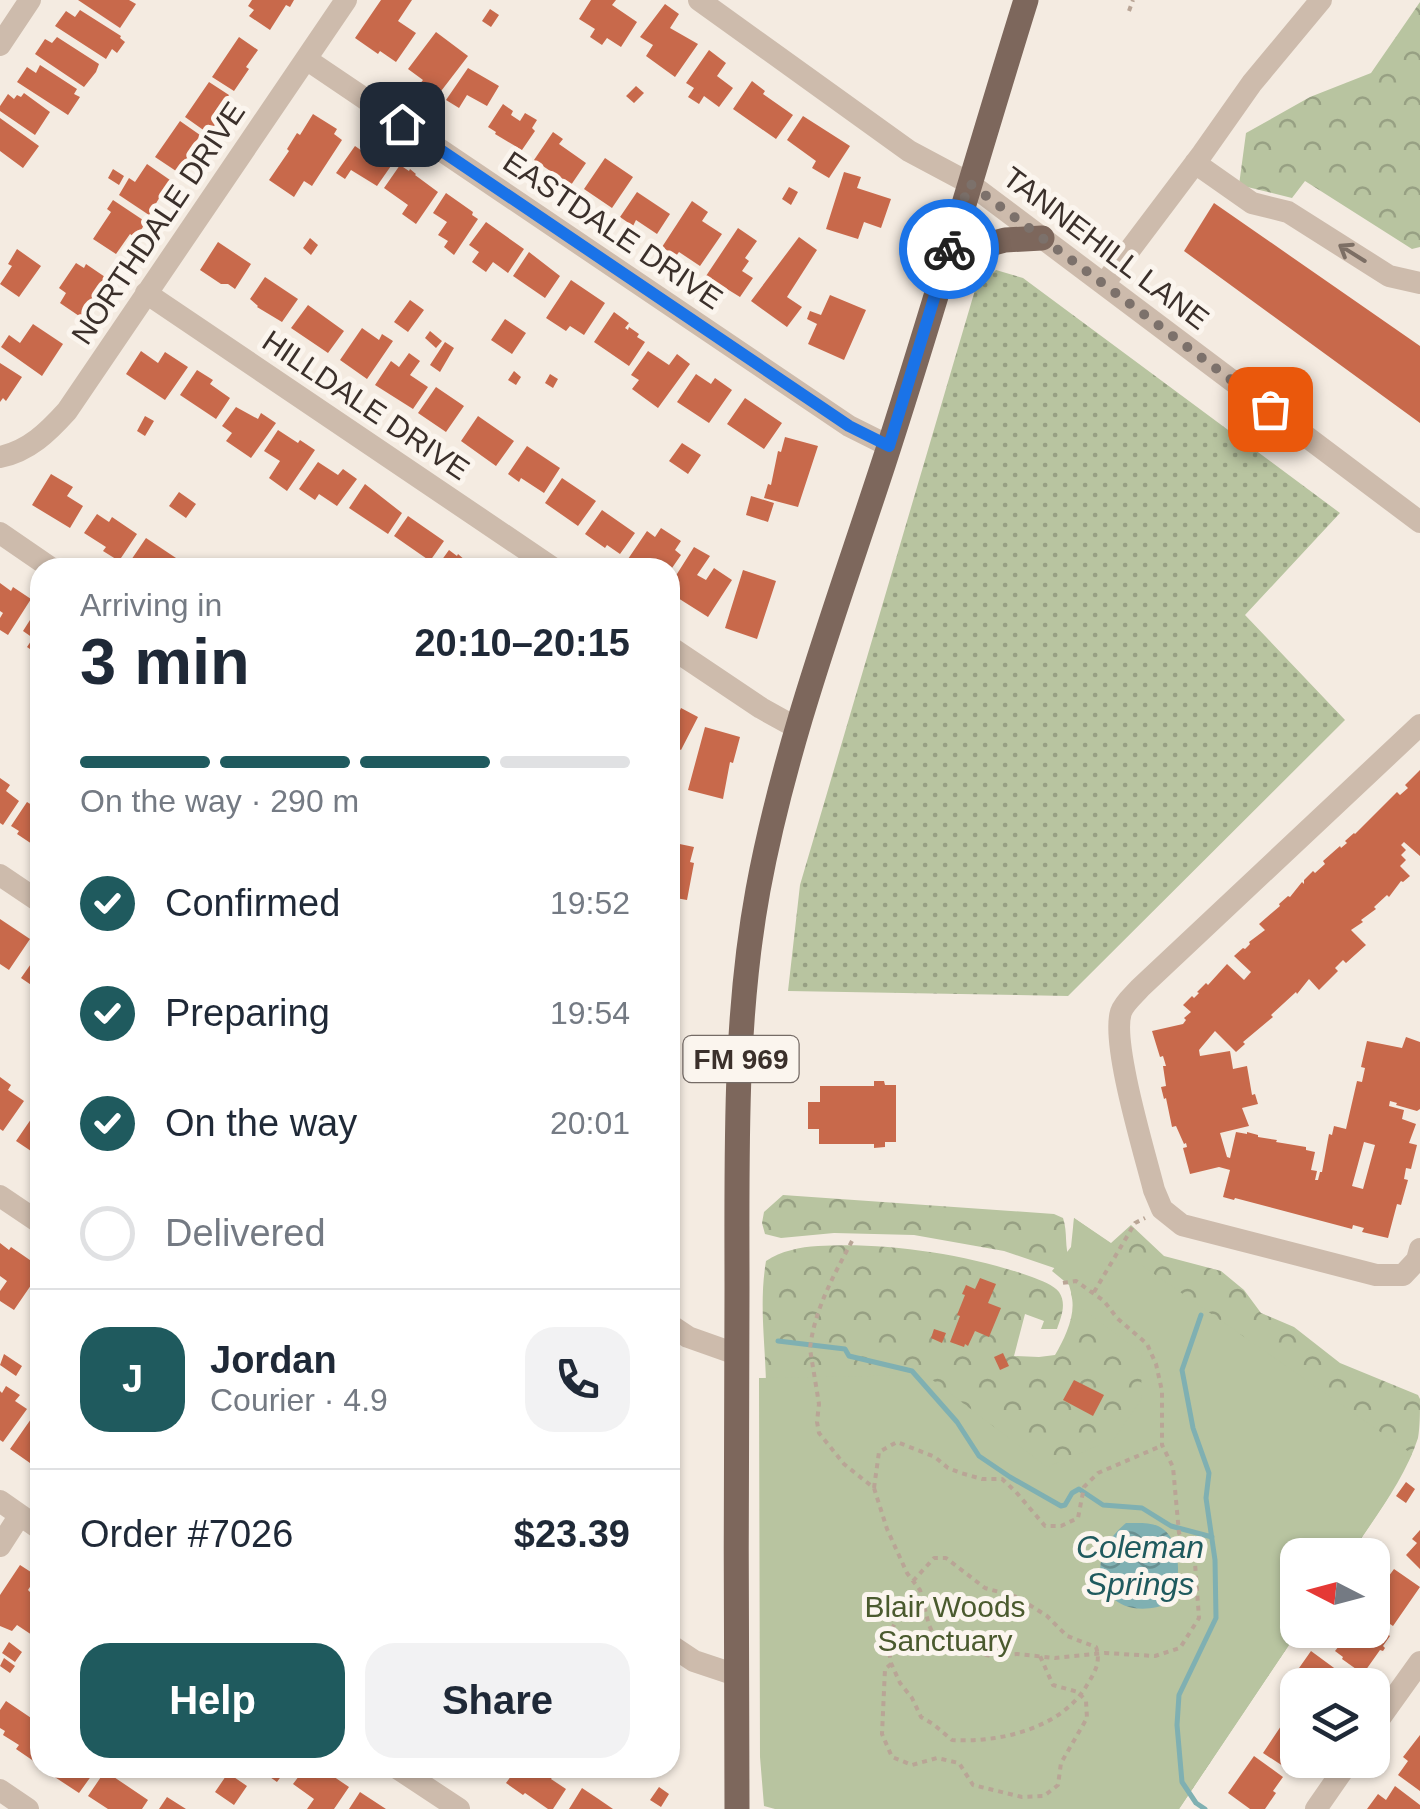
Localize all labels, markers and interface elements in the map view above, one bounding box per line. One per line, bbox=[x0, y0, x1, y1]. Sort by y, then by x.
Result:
pin bbox=[360, 82, 445, 167]
street label: NORTHDALE DRIVE bbox=[65, 96, 251, 350]
icon: home bbox=[375, 97, 430, 152]
street label: EASTDALE DRIVE bbox=[497, 145, 729, 315]
street label: TANNEHILL LANE bbox=[997, 160, 1215, 336]
courier bbox=[899, 199, 999, 299]
icon: bike bbox=[922, 222, 977, 277]
one-way arrow bbox=[1338, 242, 1366, 263]
street label: HILLDALE DRIVE bbox=[257, 324, 475, 486]
pin bbox=[1228, 367, 1313, 452]
icon: bag bbox=[1243, 382, 1298, 437]
text: Arriving in bbox=[80, 587, 222, 623]
text: 20:10–20:15 bbox=[414, 622, 630, 664]
text: 3 min bbox=[80, 625, 250, 698]
text: On the way · 290 m bbox=[80, 783, 359, 819]
icon: check bbox=[80, 876, 135, 931]
text: Confirmed bbox=[165, 882, 340, 924]
text: 19:52 bbox=[550, 885, 630, 921]
icon: check bbox=[80, 986, 135, 1041]
text: Preparing bbox=[165, 992, 330, 1034]
text: 19:54 bbox=[550, 995, 630, 1031]
road number: FM 969 bbox=[684, 1036, 798, 1082]
icon: check bbox=[80, 1096, 135, 1151]
text: On the way bbox=[165, 1102, 357, 1144]
text: 20:01 bbox=[550, 1105, 630, 1141]
text: Delivered bbox=[165, 1212, 326, 1254]
button: phone bbox=[525, 1327, 630, 1432]
text: Jordan bbox=[210, 1339, 337, 1381]
text: J bbox=[122, 1358, 143, 1400]
text: Courier · 4.9 bbox=[210, 1382, 388, 1418]
text: Order #7026 bbox=[80, 1513, 293, 1555]
text: $23.39 bbox=[514, 1513, 630, 1555]
water label: Coleman Springs bbox=[1076, 1529, 1204, 1602]
north arrow bbox=[1280, 1538, 1390, 1648]
map controls bbox=[1280, 1538, 1390, 1778]
park label: Blair Woods Sanctuary bbox=[864, 1590, 1026, 1657]
button: Help bbox=[80, 1643, 345, 1758]
button: Share bbox=[365, 1643, 630, 1758]
button: layers bbox=[1280, 1668, 1390, 1778]

